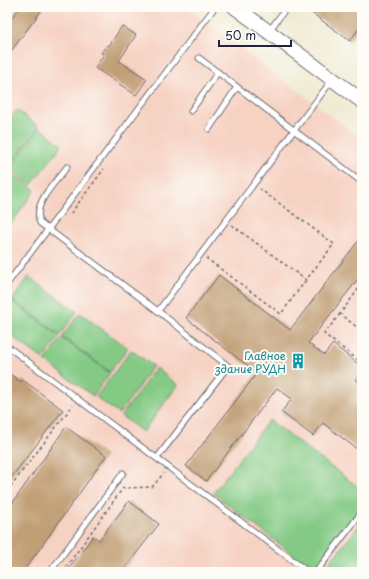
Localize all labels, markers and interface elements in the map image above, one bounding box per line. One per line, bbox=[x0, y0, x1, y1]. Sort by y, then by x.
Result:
scale bar bbox=[219, 22, 291, 48]
text: 50 m bbox=[225, 26, 256, 44]
place label: Главное здание РУДН bbox=[214, 347, 286, 377]
building icon: Главное здание РУДН bbox=[289, 352, 307, 370]

